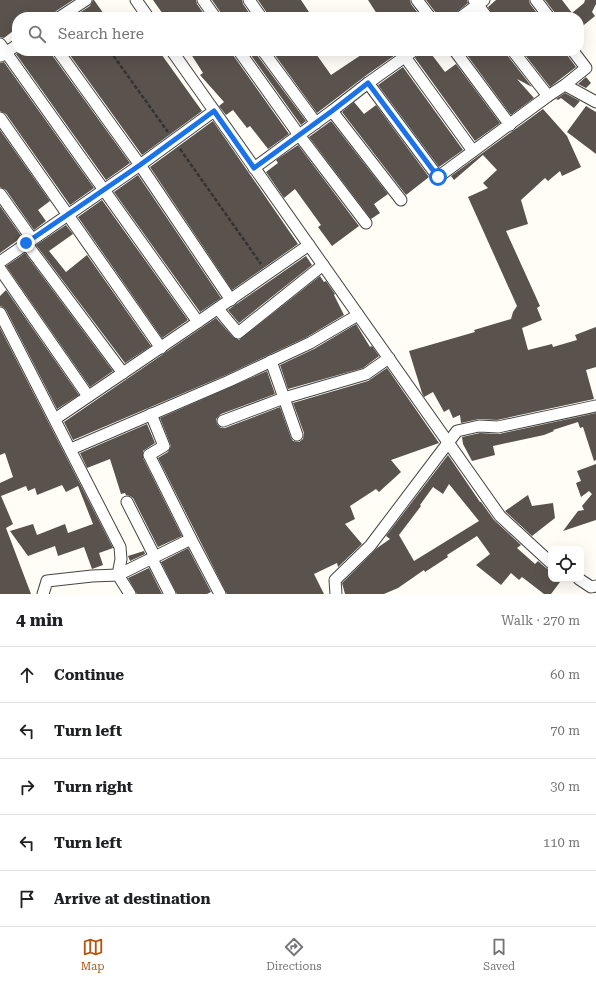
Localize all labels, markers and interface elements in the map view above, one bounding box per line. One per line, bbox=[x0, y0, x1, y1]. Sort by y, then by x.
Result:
search box bbox=[12, 12, 584, 56]
icon: search bbox=[26, 23, 48, 45]
text: Search here bbox=[58, 25, 144, 43]
route start bbox=[429, 168, 447, 186]
route end bbox=[17, 234, 35, 252]
map controls bbox=[548, 546, 584, 582]
button: locate bbox=[548, 546, 584, 582]
text: 4 min bbox=[16, 610, 63, 630]
text: Walk · 270 m bbox=[501, 613, 580, 628]
icon: ahead bbox=[16, 664, 38, 686]
text: Continue bbox=[54, 666, 124, 684]
text: 60 m bbox=[550, 667, 580, 682]
icon: left bbox=[16, 720, 38, 742]
text: Turn left bbox=[54, 722, 122, 740]
text: 70 m bbox=[550, 723, 580, 738]
icon: right bbox=[16, 776, 38, 798]
text: Turn right bbox=[54, 778, 133, 796]
text: 30 m bbox=[550, 779, 580, 794]
icon: left bbox=[16, 832, 38, 854]
text: Turn left bbox=[54, 834, 122, 852]
text: 110 m bbox=[543, 835, 580, 850]
icon: arrive bbox=[16, 888, 38, 910]
text: Arrive at destination bbox=[54, 890, 210, 908]
tab: Map bbox=[81, 936, 104, 973]
tab: Directions bbox=[266, 936, 321, 973]
tab: Saved bbox=[483, 936, 515, 973]

